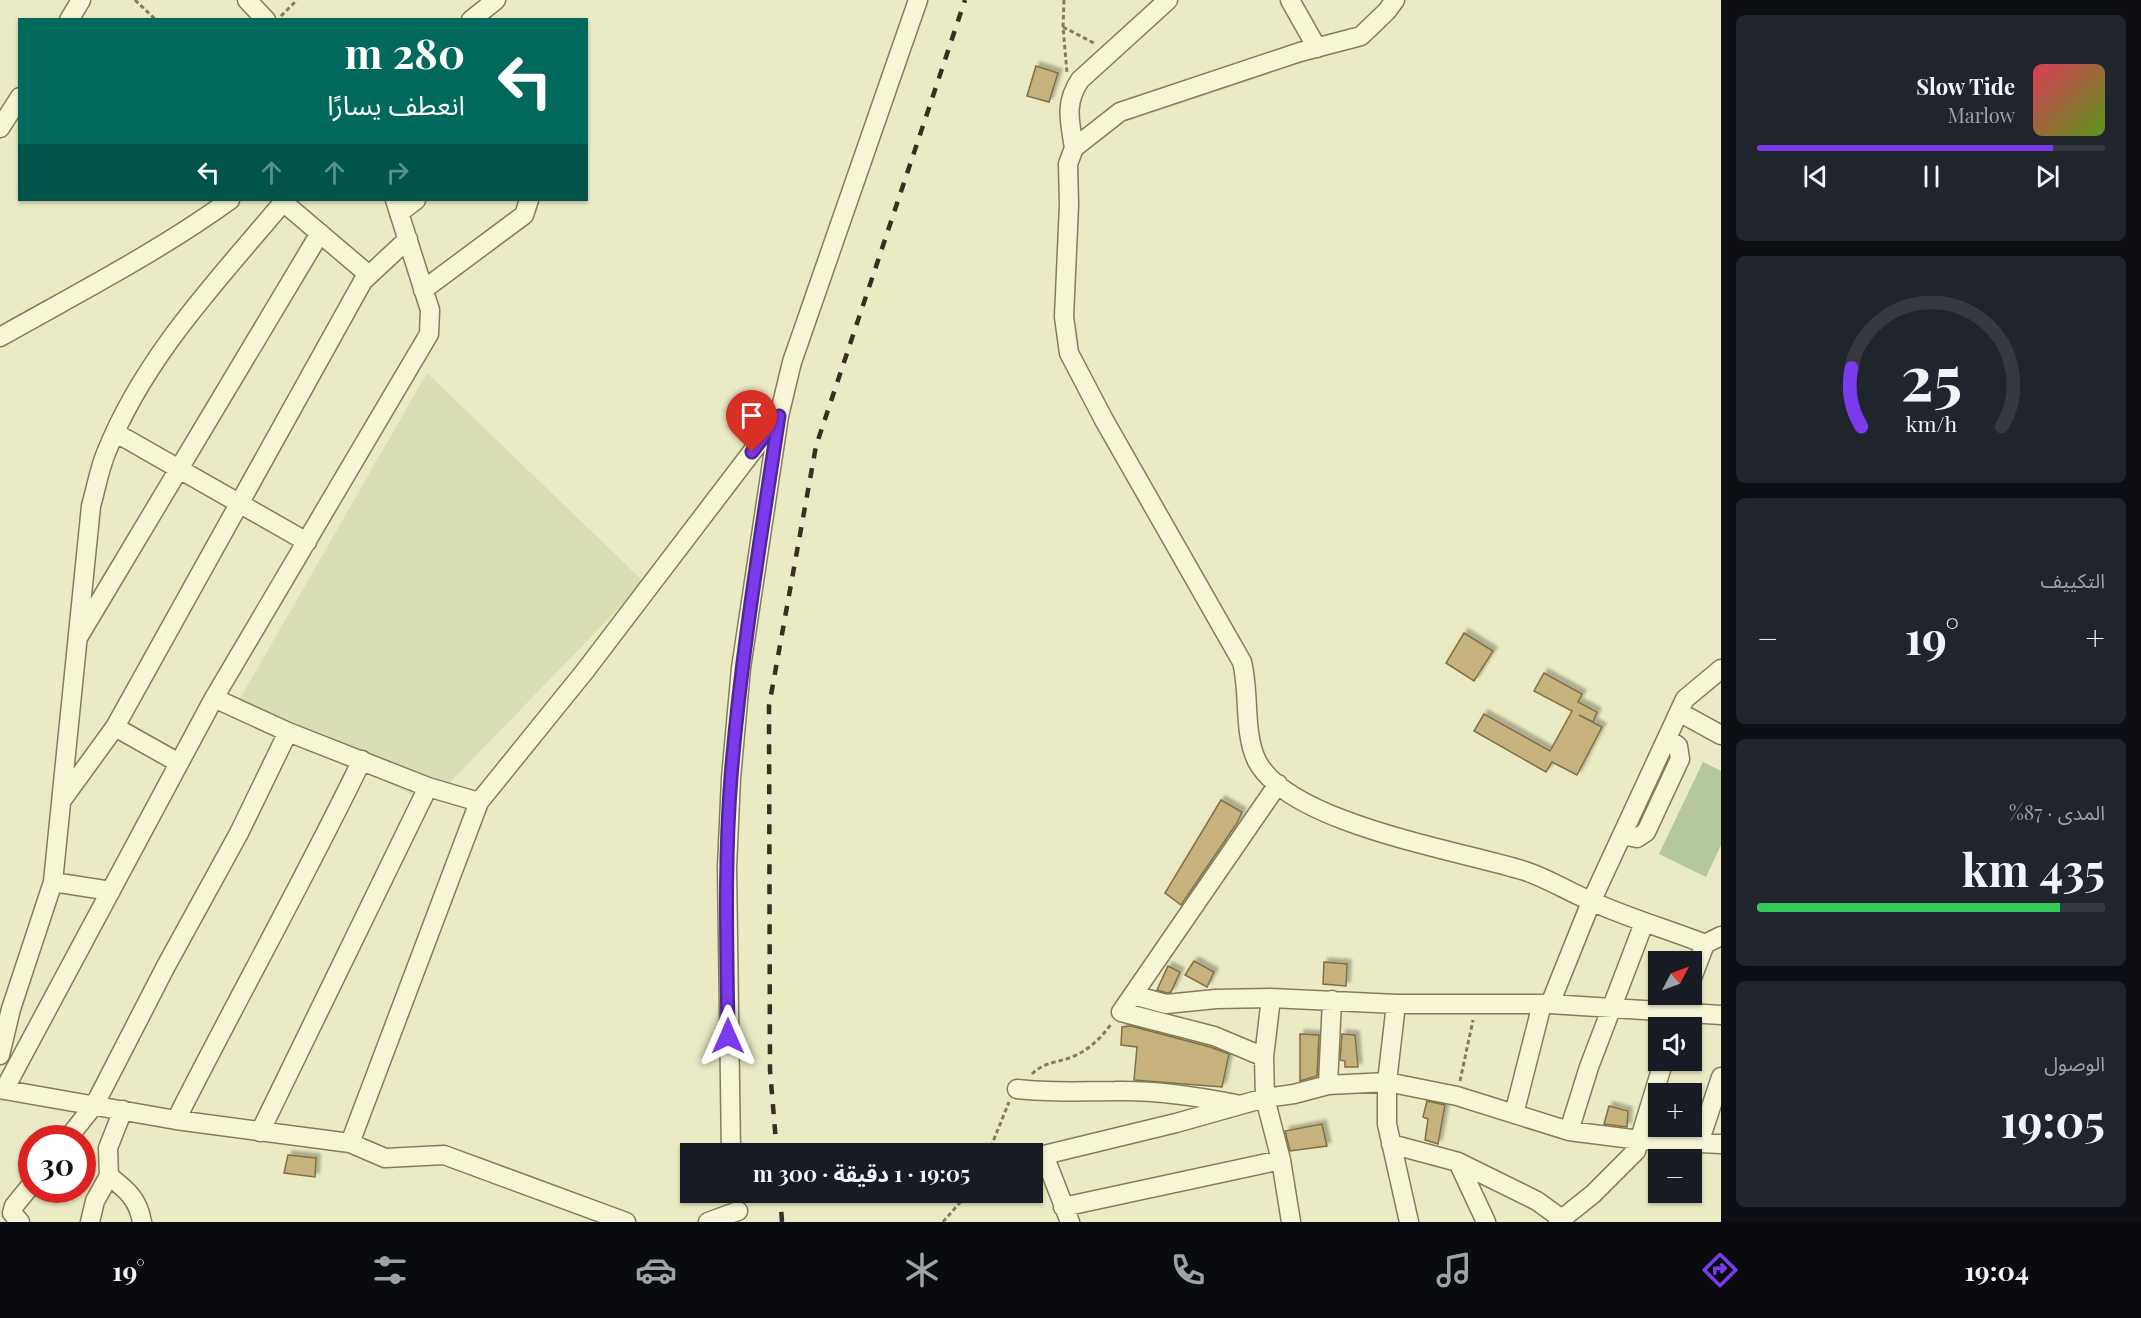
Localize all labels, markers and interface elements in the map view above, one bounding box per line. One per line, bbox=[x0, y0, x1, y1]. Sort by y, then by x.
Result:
text: 280 m bbox=[345, 24, 465, 80]
icon: left bbox=[486, 42, 564, 120]
text: Slow Tide bbox=[1916, 71, 2015, 101]
text: انعطف يسارًا bbox=[327, 86, 465, 122]
text: Marlow bbox=[1947, 101, 2015, 128]
icon: left bbox=[192, 156, 225, 189]
icon: ahead bbox=[255, 156, 288, 189]
icon: ahead bbox=[318, 156, 351, 189]
icon: right bbox=[381, 156, 414, 189]
icon: previous bbox=[1799, 160, 1832, 193]
icon: pause bbox=[1915, 160, 1948, 193]
icon: next bbox=[2031, 160, 2064, 193]
text: 25 bbox=[1900, 333, 1962, 417]
pin bbox=[726, 390, 777, 452]
icon: arrive bbox=[735, 399, 768, 432]
text: km/h bbox=[1905, 409, 1957, 437]
text: التكييف bbox=[2041, 566, 2105, 593]
text: 19° bbox=[1905, 606, 1959, 666]
text: − bbox=[1757, 615, 1778, 659]
text: + bbox=[2086, 615, 2105, 659]
text: المدى · 87% bbox=[2009, 798, 2105, 825]
text: 435 km bbox=[1962, 838, 2105, 898]
north arrow bbox=[1648, 951, 1702, 1005]
map controls bbox=[1648, 951, 1702, 1203]
position arrow bbox=[696, 1004, 760, 1068]
button: sound bbox=[1648, 1017, 1702, 1071]
text: الوصول bbox=[2044, 1049, 2105, 1076]
button: + bbox=[1648, 1083, 1702, 1137]
text: 19:05 bbox=[2000, 1089, 2105, 1149]
speed limit sign: 30 bbox=[18, 1125, 96, 1203]
button: − bbox=[1648, 1149, 1702, 1203]
text: 19:05 · 1 دقيقة · 300 m bbox=[753, 1158, 970, 1188]
icon: filters bbox=[369, 1249, 411, 1291]
icon: car bbox=[635, 1249, 677, 1291]
icon: climate bbox=[901, 1249, 943, 1291]
icon: phone bbox=[1167, 1249, 1209, 1291]
icon: music bbox=[1433, 1249, 1475, 1291]
icon: directions bbox=[1699, 1249, 1741, 1291]
text: 19° bbox=[112, 1252, 145, 1288]
text: 19:04 bbox=[1964, 1252, 2029, 1288]

